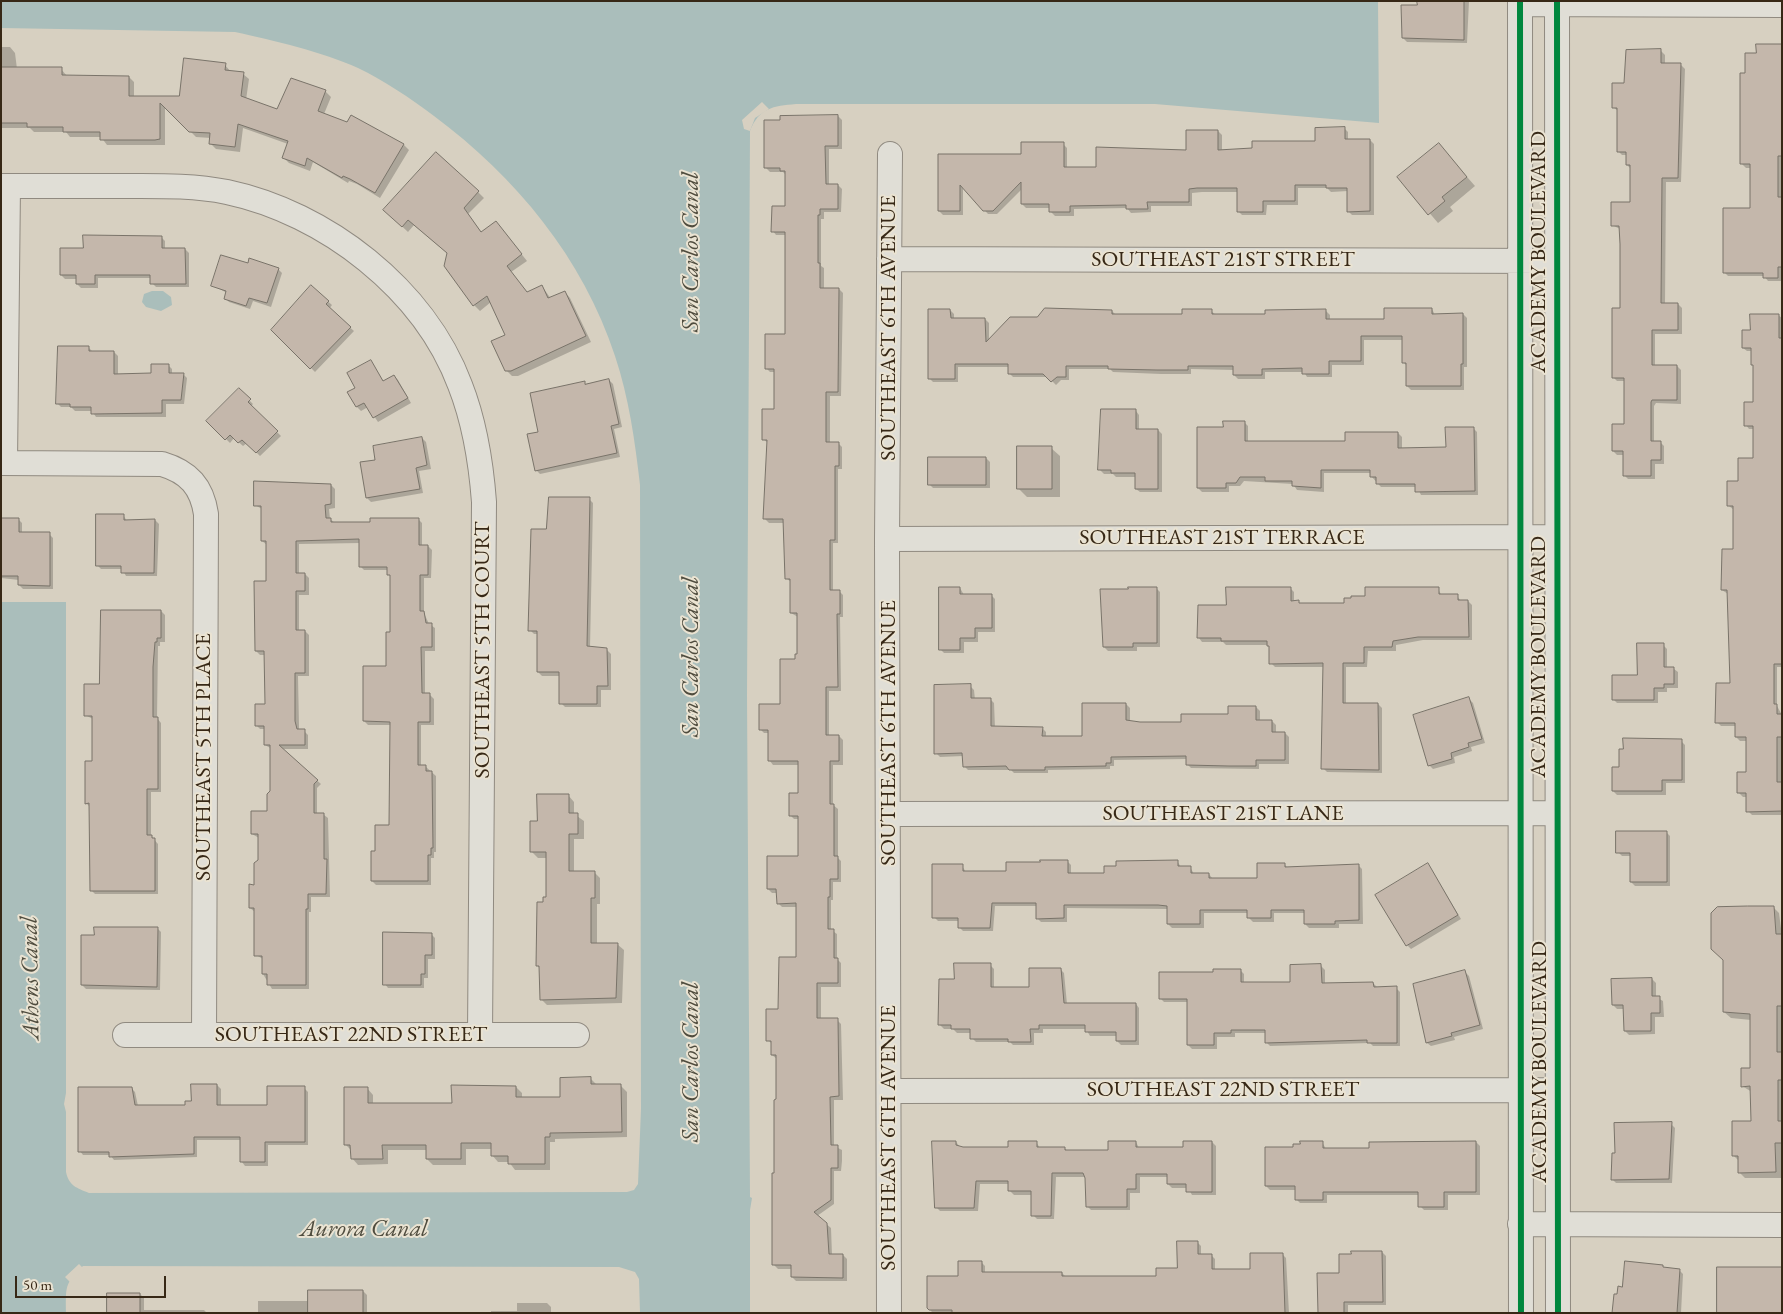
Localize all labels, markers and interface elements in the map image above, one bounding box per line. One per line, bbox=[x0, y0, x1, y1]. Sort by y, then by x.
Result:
street label: ACADEMY BOULEVARD bbox=[1526, 131, 1552, 373]
water label: San Carlos Canal bbox=[677, 172, 705, 332]
street label: SOUTHEAST 6TH AVENUE bbox=[876, 195, 902, 461]
street label: SOUTHEAST 21ST STREET bbox=[1091, 247, 1355, 273]
street label: SOUTHEAST 5TH COURT bbox=[470, 521, 496, 779]
street label: SOUTHEAST 21ST TERRACE bbox=[1079, 525, 1365, 551]
street label: ACADEMY BOULEVARD bbox=[1526, 536, 1552, 778]
water label: San Carlos Canal bbox=[677, 577, 705, 737]
street label: SOUTHEAST 6TH AVENUE bbox=[876, 600, 902, 866]
street label: SOUTHEAST 5TH PLACE bbox=[191, 633, 217, 881]
street label: SOUTHEAST 21ST LANE bbox=[1102, 801, 1344, 827]
water label: Athens Canal bbox=[16, 916, 46, 1040]
street label: ACADEMY BOULEVARD bbox=[1527, 941, 1553, 1183]
water label: San Carlos Canal bbox=[677, 982, 705, 1142]
street label: SOUTHEAST 6TH AVENUE bbox=[876, 1005, 902, 1271]
street label: SOUTHEAST 22ND STREET bbox=[215, 1022, 487, 1048]
street label: SOUTHEAST 22ND STREET bbox=[1087, 1077, 1359, 1103]
water label: Aurora Canal bbox=[300, 1215, 428, 1243]
scale bar bbox=[18, 1266, 169, 1298]
text: 50 m bbox=[23, 1275, 52, 1294]

